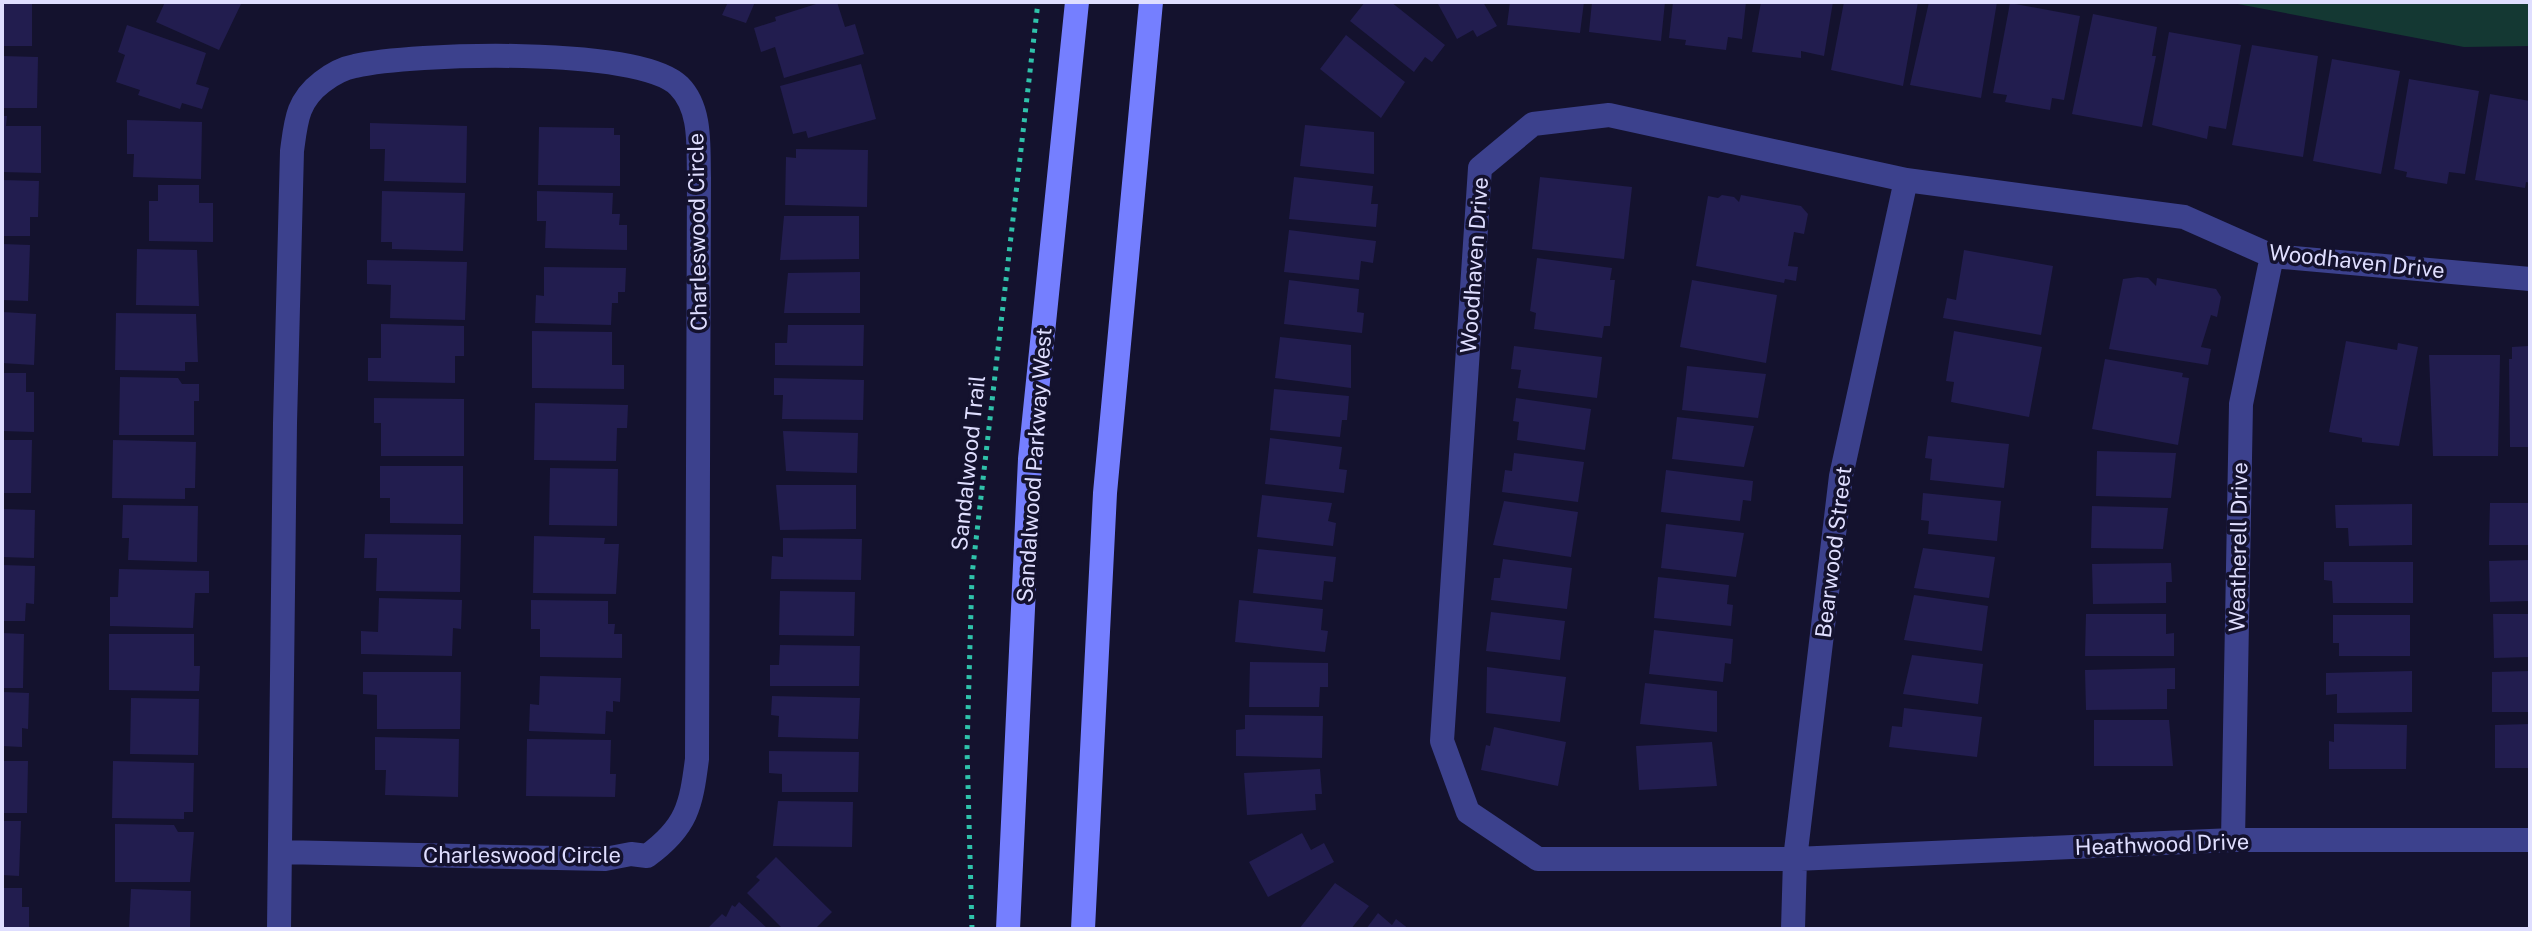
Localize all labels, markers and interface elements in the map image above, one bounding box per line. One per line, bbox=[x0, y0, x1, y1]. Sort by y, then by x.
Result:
street label: Charleswood Circle bbox=[682, 133, 712, 331]
street label: Woodhaven Drive bbox=[1455, 176, 1493, 354]
street label: Woodhaven Drive bbox=[2268, 239, 2446, 283]
street label: Sandalwood Parkway West bbox=[1011, 327, 1057, 603]
street label: Sandalwood Trail bbox=[946, 374, 990, 552]
street label: Weatherell Drive bbox=[2224, 462, 2252, 632]
street label: Bearwood Street bbox=[1810, 465, 1856, 639]
street label: Heathwood Drive bbox=[2074, 828, 2250, 860]
street label: Charleswood Circle bbox=[423, 842, 621, 868]

